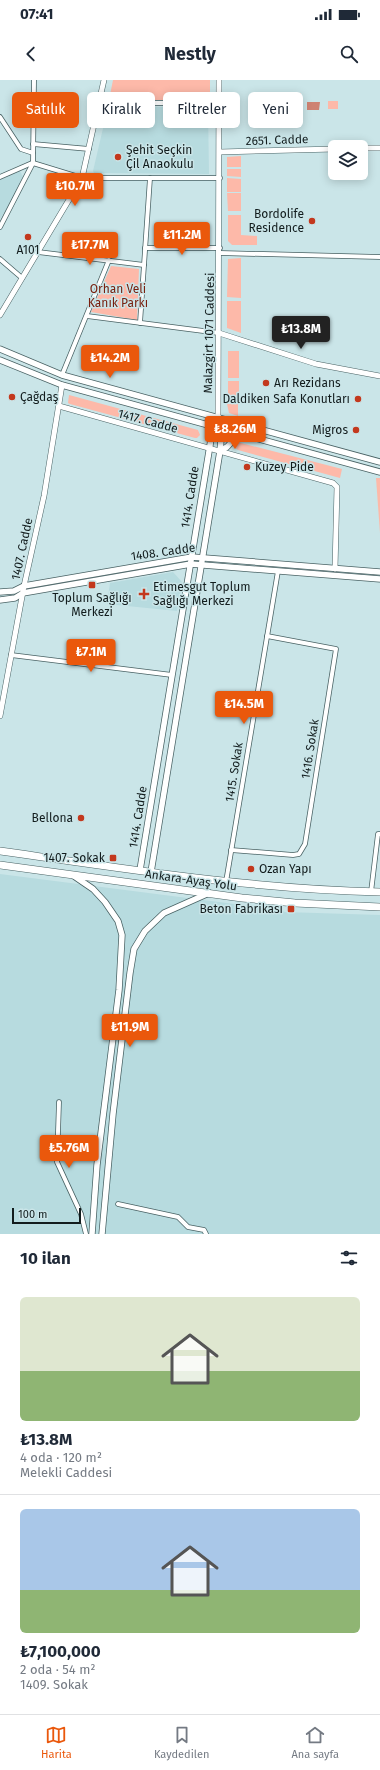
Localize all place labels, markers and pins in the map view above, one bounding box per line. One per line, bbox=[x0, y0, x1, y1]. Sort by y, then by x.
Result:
place label: Şehit Seçkin Çil Anaokulu bbox=[126, 143, 194, 171]
marker: Şehit Seçkin Çil Anaokulu bbox=[113, 152, 123, 162]
pin: ₺10.7M bbox=[42, 173, 108, 207]
place label: Bordolife Residence bbox=[249, 207, 304, 235]
marker: Bordolife Residence bbox=[307, 216, 317, 226]
pin: ₺11.2M bbox=[149, 222, 215, 256]
marker: A101 bbox=[23, 232, 33, 242]
pin: ₺17.7M bbox=[57, 232, 123, 266]
place label: A101 bbox=[16, 243, 40, 257]
pin: ₺13.8M bbox=[268, 316, 334, 350]
pin: ₺14.2M bbox=[77, 345, 143, 379]
place label: Arı Rezidans bbox=[274, 376, 341, 390]
marker: Arı Rezidans bbox=[261, 378, 271, 388]
place label: Çağdaş bbox=[20, 390, 59, 404]
marker: Çağdaş bbox=[7, 392, 17, 402]
place label: Daldiken Safa Konutları bbox=[223, 392, 350, 406]
marker: Daldiken Safa Konutları bbox=[353, 394, 363, 404]
pin: ₺8.26M bbox=[202, 416, 268, 450]
place label: Migros bbox=[312, 423, 348, 437]
marker: Migros bbox=[351, 425, 361, 435]
place label: Kuzey Pide bbox=[255, 460, 314, 474]
marker: Kuzey Pide bbox=[242, 462, 252, 472]
marker: Toplum Sağlığı Merkezi bbox=[87, 580, 97, 590]
place label: Etimesgut Toplum Sağlığı Merkezi bbox=[153, 580, 250, 608]
marker: Etimesgut Toplum Sağlığı Merkezi bbox=[138, 588, 150, 600]
place label: Toplum Sağlığı Merkezi bbox=[52, 591, 132, 619]
pin: ₺7.1M bbox=[63, 639, 119, 673]
pin: ₺14.5M bbox=[211, 691, 277, 725]
place label: Bellona bbox=[32, 811, 73, 825]
marker: Bellona bbox=[76, 813, 86, 823]
place label: 1407. Sokak bbox=[43, 851, 106, 865]
marker: 1407. Sokak bbox=[108, 853, 118, 863]
place label: Ozan Yapı bbox=[259, 862, 312, 876]
marker: Ozan Yapı bbox=[246, 864, 256, 874]
place label: Beton Fabrikası bbox=[200, 902, 283, 916]
marker: Beton Fabrikası bbox=[286, 904, 296, 914]
pin: ₺11.9M bbox=[97, 1014, 163, 1048]
pin: ₺5.76M bbox=[36, 1135, 102, 1169]

